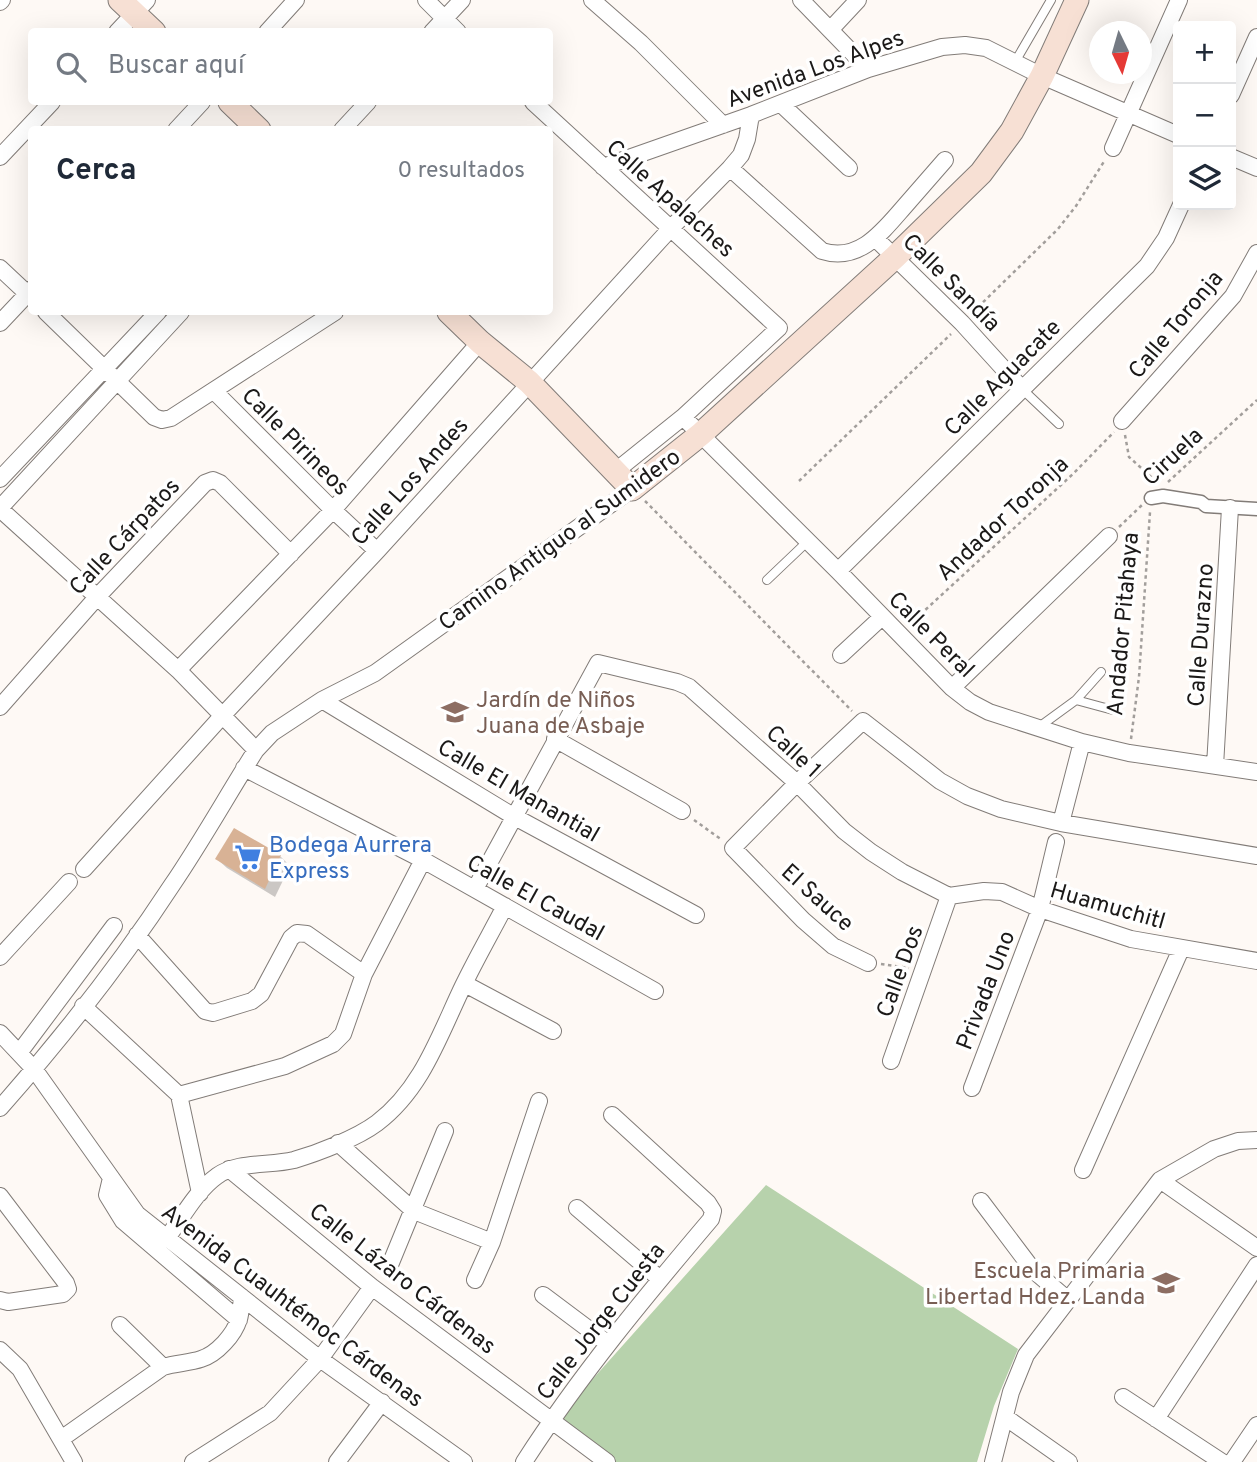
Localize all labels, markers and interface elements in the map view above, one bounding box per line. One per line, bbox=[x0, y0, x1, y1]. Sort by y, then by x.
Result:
north arrow bbox=[1089, 21, 1152, 84]
map controls bbox=[1173, 21, 1236, 210]
button: + bbox=[1173, 21, 1236, 84]
street label: Avenida Los Alpes bbox=[723, 25, 908, 116]
search box bbox=[28, 28, 553, 105]
icon: search bbox=[52, 48, 90, 86]
text: Buscar aquí bbox=[108, 50, 245, 83]
button: − bbox=[1173, 84, 1236, 147]
street label: Calle Apalaches bbox=[599, 135, 740, 265]
button: layers bbox=[1173, 147, 1236, 210]
text: Cerca bbox=[56, 153, 136, 190]
text: 0 resultados bbox=[398, 157, 525, 186]
street label: Calle Sandía bbox=[895, 229, 1005, 339]
street label: Calle Toronja bbox=[1123, 265, 1231, 386]
street label: Calle Aguacate bbox=[939, 314, 1068, 443]
street label: Calle Pirineos bbox=[234, 383, 354, 503]
street label: Calle Los Andes bbox=[346, 413, 476, 553]
street label: Ciruela bbox=[1137, 422, 1210, 493]
street label: Camino Antiguo al Sumidero bbox=[434, 443, 687, 639]
street label: Andador Toronja bbox=[932, 451, 1076, 588]
street label: Calle Cárpatos bbox=[64, 473, 187, 602]
street label: Andador Pitahaya bbox=[1102, 531, 1147, 717]
street label: Calle Durazno bbox=[1183, 562, 1222, 708]
street label: Calle Peral bbox=[881, 586, 980, 685]
place label: Jardín de Niños Juana de Asbaje bbox=[476, 687, 645, 742]
school or university icon: Jardín de Niños Juana de Asbaje bbox=[440, 697, 470, 727]
street label: Calle 1 bbox=[758, 720, 826, 786]
street label: Calle El Manantial bbox=[431, 734, 604, 850]
place label: Bodega Aurrera Express bbox=[269, 832, 432, 887]
supermarket icon: Bodega Aurrera Express bbox=[233, 842, 263, 872]
street label: Calle El Caudal bbox=[461, 849, 609, 949]
street label: El Sauce bbox=[774, 859, 859, 939]
street label: Huamuchitl bbox=[1046, 877, 1168, 938]
street label: Calle Dos bbox=[871, 922, 931, 1022]
street label: Privada Uno bbox=[951, 927, 1023, 1055]
street label: Calle Lázaro Cárdenas bbox=[302, 1198, 501, 1362]
street label: Avenida Cuauhtémoc Cárdenas bbox=[155, 1199, 428, 1415]
street label: Calle Jorge Cuesta bbox=[531, 1238, 673, 1407]
place label: Escuela Primaria Libertad Hdez. Landa bbox=[925, 1258, 1145, 1313]
school or university icon: Escuela Primaria Libertad Hdez. Landa bbox=[1151, 1268, 1181, 1298]

